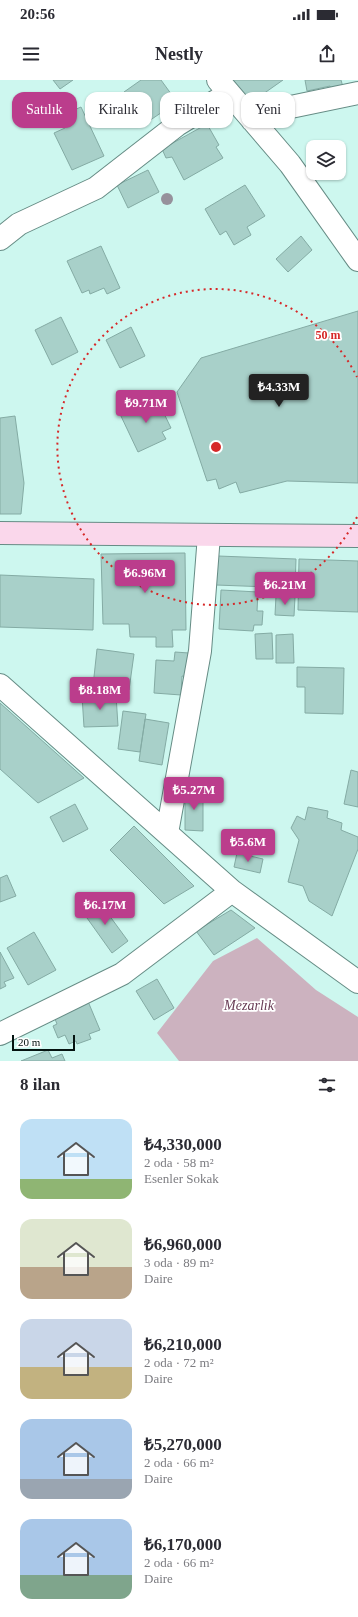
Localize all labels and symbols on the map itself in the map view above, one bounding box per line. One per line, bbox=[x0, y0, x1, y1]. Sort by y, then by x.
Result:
text: 50 m bbox=[316, 328, 341, 342]
pin: ₺4.33M bbox=[246, 374, 312, 408]
pin: ₺9.71M bbox=[113, 390, 179, 424]
centre of rings bbox=[209, 440, 223, 454]
pin: ₺6.96M bbox=[112, 560, 178, 594]
pin: ₺6.21M bbox=[252, 572, 318, 606]
pin: ₺8.18M bbox=[67, 677, 133, 711]
pin: ₺5.27M bbox=[161, 777, 227, 811]
pin: ₺5.6M bbox=[220, 829, 276, 863]
pin: ₺6.17M bbox=[72, 892, 138, 926]
park label: Mezarlık bbox=[223, 998, 275, 1013]
scale bar bbox=[12, 1033, 75, 1052]

